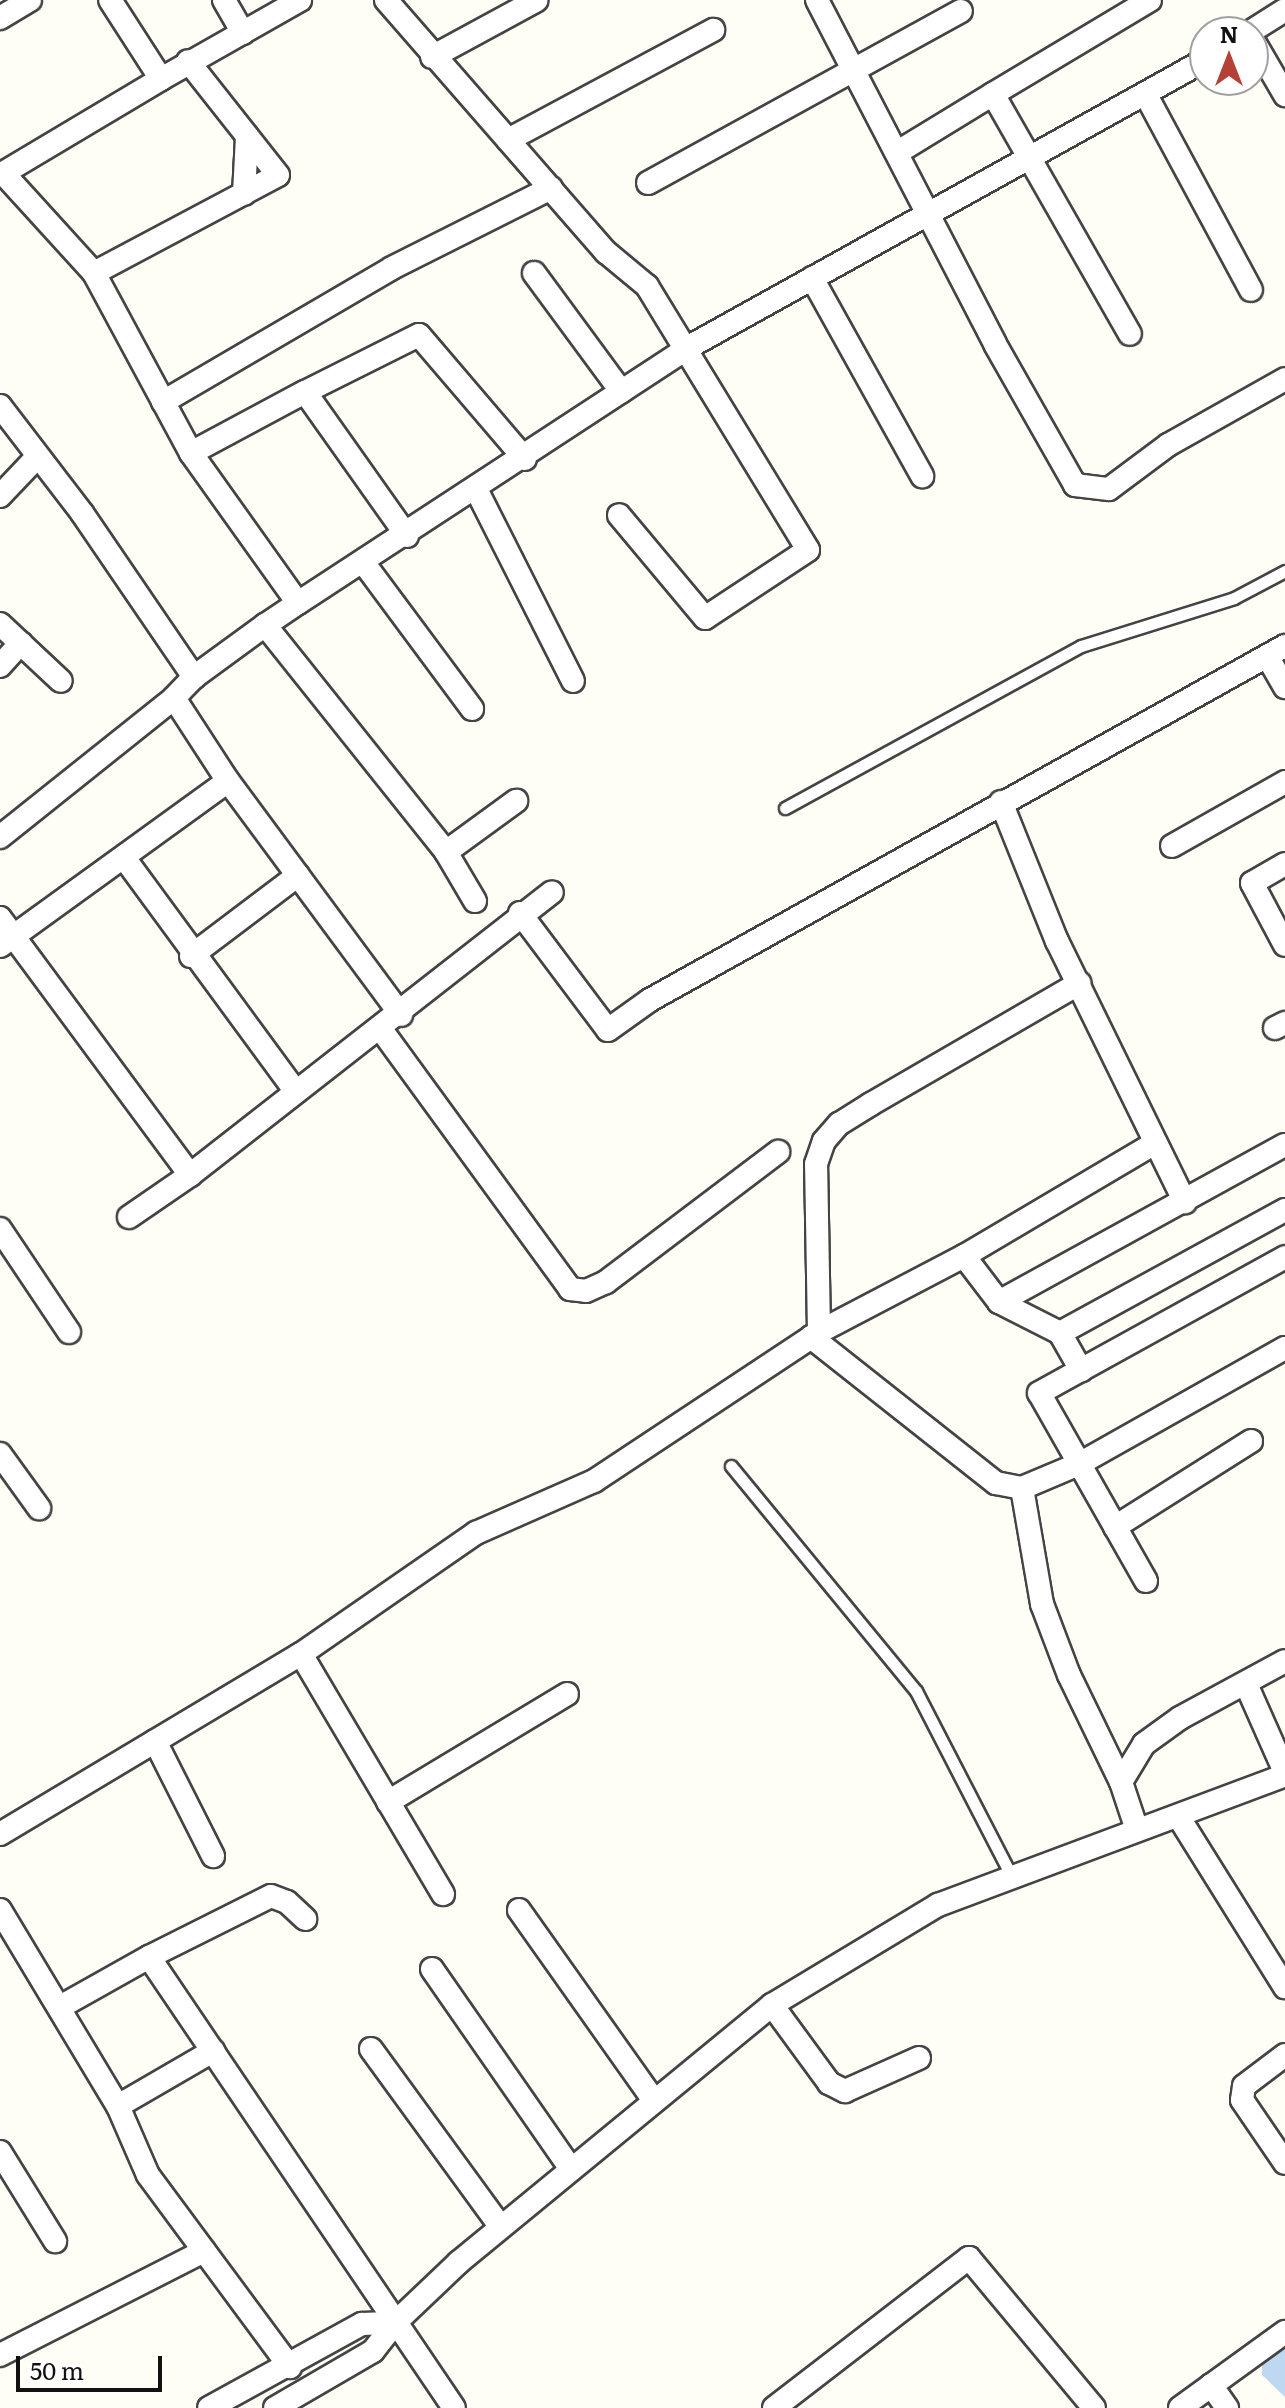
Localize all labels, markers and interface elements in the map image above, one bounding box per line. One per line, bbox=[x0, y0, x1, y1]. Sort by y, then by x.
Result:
north arrow bbox=[1189, 16, 1269, 96]
text: N bbox=[1220, 17, 1238, 50]
scale bar bbox=[20, 2340, 166, 2390]
text: 50 m bbox=[30, 2352, 84, 2387]

